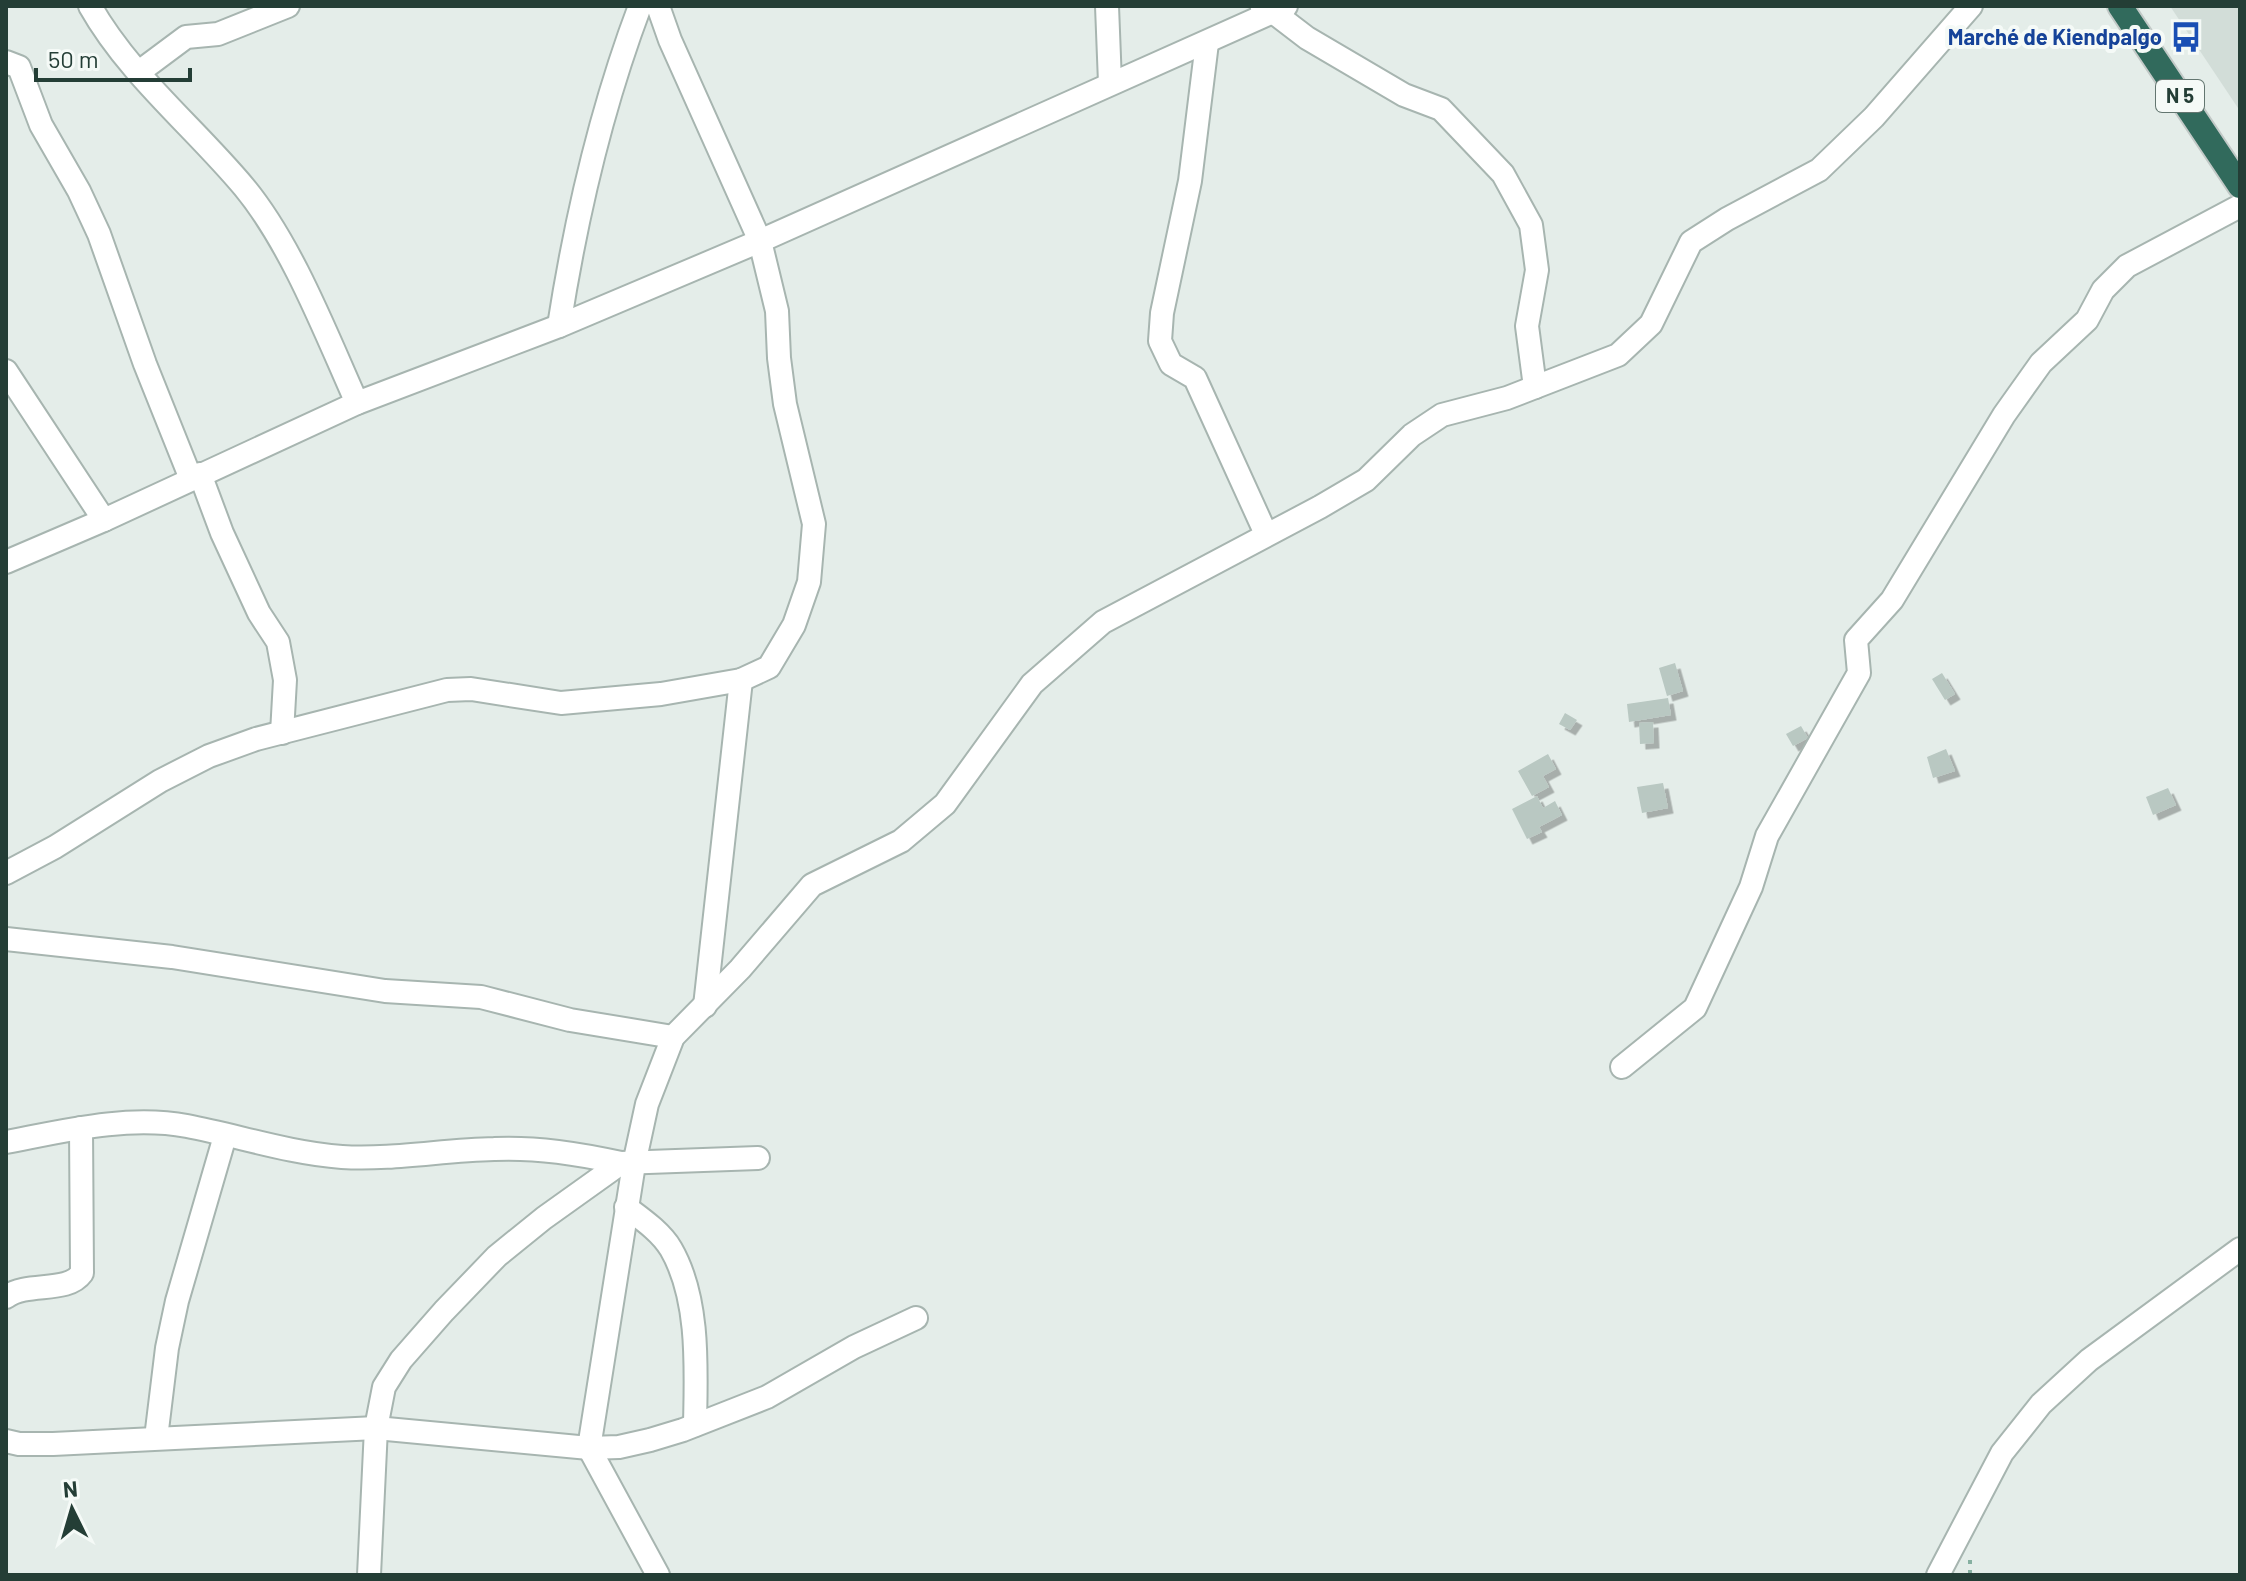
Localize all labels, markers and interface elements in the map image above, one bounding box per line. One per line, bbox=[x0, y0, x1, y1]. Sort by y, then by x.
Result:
bus stop icon: Marché de Kiendpalgo bbox=[2169, 20, 2203, 54]
place label: Marché de Kiendpalgo bbox=[1948, 23, 2162, 49]
scale bar bbox=[36, 32, 190, 82]
text: 50 m bbox=[48, 44, 99, 73]
road number: N 5 bbox=[2156, 80, 2204, 112]
north arrow bbox=[32, 1469, 112, 1549]
text: N bbox=[62, 1474, 79, 1502]

